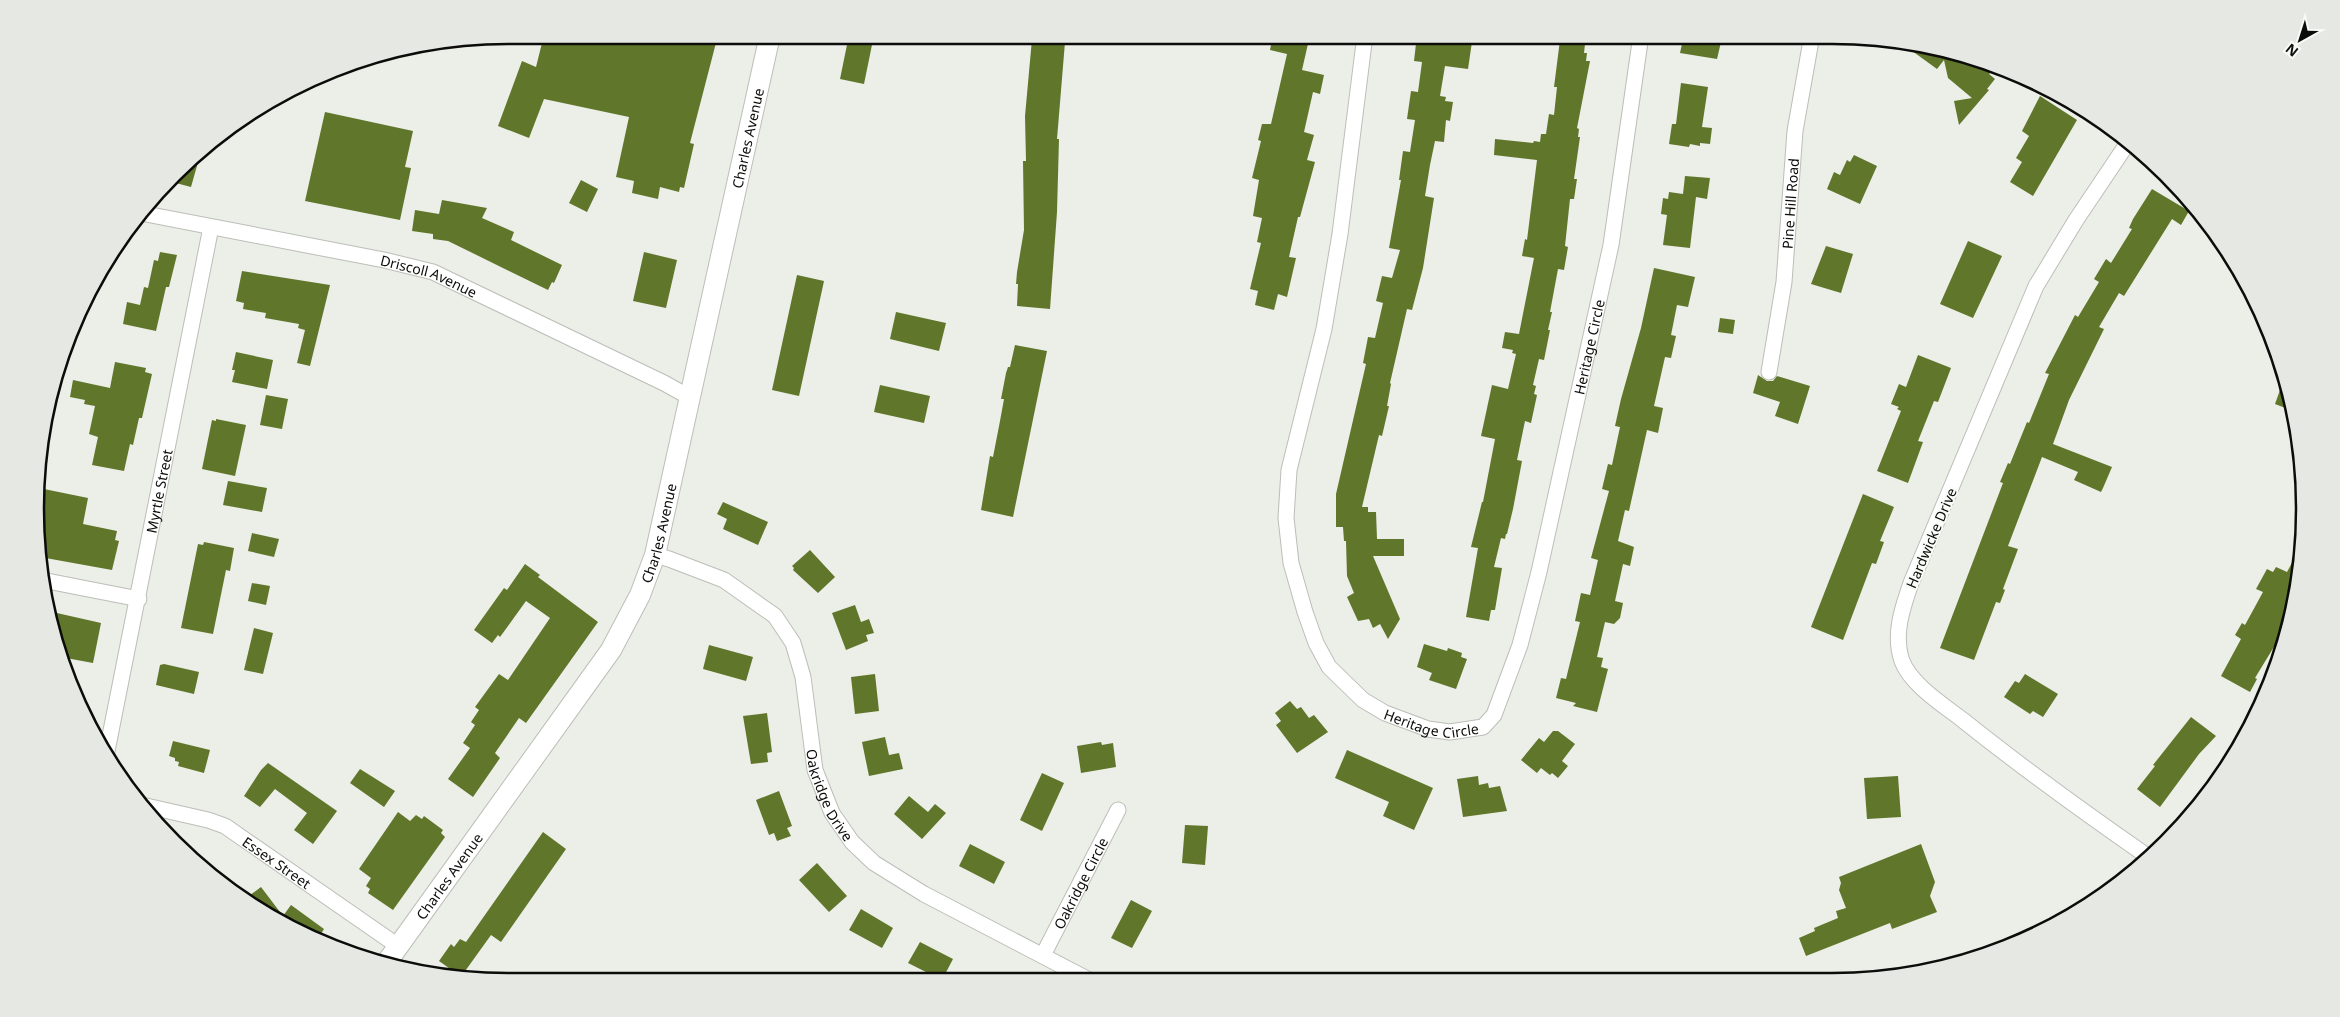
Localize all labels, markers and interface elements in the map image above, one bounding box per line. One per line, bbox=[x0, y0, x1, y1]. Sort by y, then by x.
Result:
north arrow bbox=[2275, 15, 2325, 65]
text: N bbox=[2281, 40, 2302, 61]
street label: Charles Avenue bbox=[727, 86, 768, 190]
street label: Pine Hill Road bbox=[1777, 157, 1802, 249]
street label: Driscoll Avenue bbox=[379, 250, 480, 301]
street label: Heritage Circle bbox=[1569, 297, 1608, 396]
street label: Myrtle Street bbox=[141, 448, 176, 535]
street label: Charles Avenue bbox=[636, 481, 680, 586]
street label: Hardwicke Drive bbox=[1901, 485, 1961, 591]
street label: Heritage Circle bbox=[1382, 704, 1480, 742]
street label: Oakridge Drive bbox=[803, 748, 858, 845]
street label: Charles Avenue bbox=[411, 829, 486, 923]
street label: Essex Street bbox=[239, 832, 315, 892]
street label: Oakridge Circle bbox=[1049, 834, 1112, 932]

